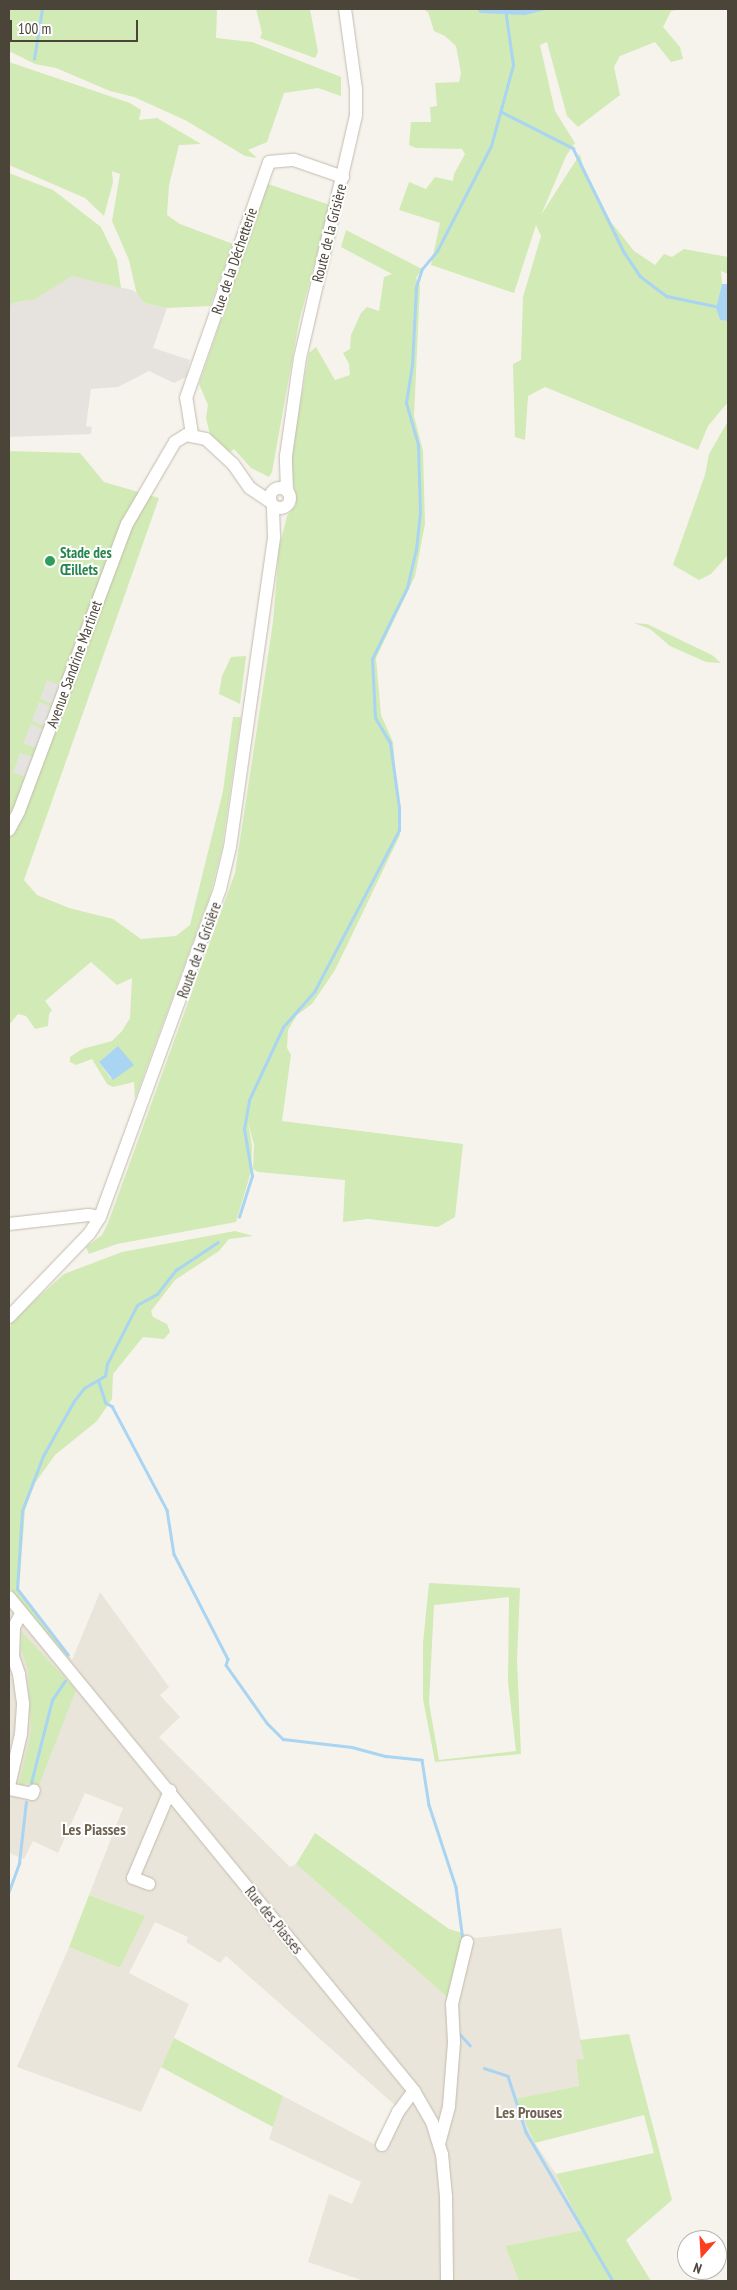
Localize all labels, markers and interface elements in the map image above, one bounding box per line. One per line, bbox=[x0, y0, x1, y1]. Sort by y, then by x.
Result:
scale bar bbox=[12, 10, 140, 42]
text: 100 m bbox=[18, 19, 51, 38]
street label: Route de la Grisière bbox=[308, 182, 350, 284]
street label: Rue de la Déchetterie bbox=[207, 205, 261, 317]
place label: Stade des Œillets bbox=[60, 543, 112, 578]
marker: Stade des Œillets bbox=[44, 555, 56, 567]
street label: Avenue Sandrine Martinet bbox=[43, 598, 105, 730]
street label: Route de la Grisière bbox=[173, 899, 225, 1001]
district label: Les Piasses bbox=[62, 1819, 126, 1839]
street label: Rue des Piasses bbox=[241, 1883, 307, 1957]
district label: Les Prouses bbox=[496, 2102, 562, 2122]
north arrow bbox=[677, 2230, 727, 2280]
text: N bbox=[691, 2258, 704, 2278]

